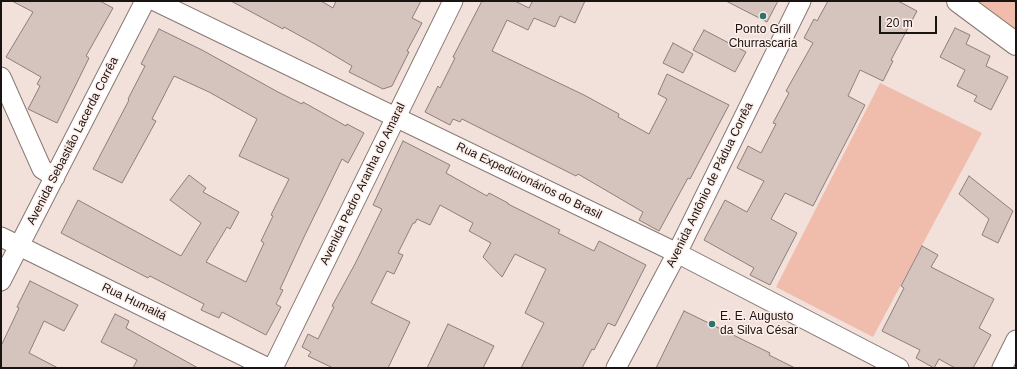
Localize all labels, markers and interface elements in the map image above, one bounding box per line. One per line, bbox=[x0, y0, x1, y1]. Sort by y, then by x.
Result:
scale bar bbox=[881, 8, 939, 34]
marker: Ponto Grill Churrascaria bbox=[758, 11, 768, 21]
text: 20 m bbox=[886, 16, 913, 30]
place label: Ponto Grill Churrascaria bbox=[729, 23, 797, 51]
street label: Avenida Sebastião Lacerda Corrêa bbox=[24, 55, 122, 227]
street label: Avenida Antônio de Pádua Corrêa bbox=[664, 100, 756, 270]
street label: Avenida Pedro Aranha do Amaral bbox=[317, 101, 409, 267]
street label: Rua Expedicionários do Brasil bbox=[454, 139, 604, 223]
street label: Rua Humaitá bbox=[99, 280, 169, 324]
place label: E. E. Augusto da Silva César bbox=[720, 310, 798, 338]
marker: E. E. Augusto da Silva César bbox=[707, 319, 717, 329]

